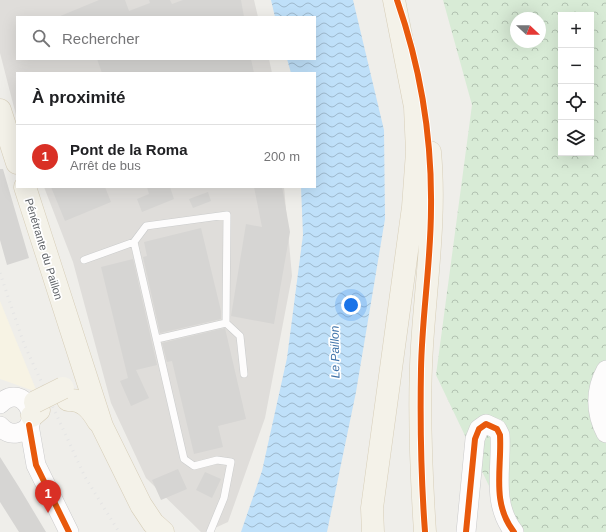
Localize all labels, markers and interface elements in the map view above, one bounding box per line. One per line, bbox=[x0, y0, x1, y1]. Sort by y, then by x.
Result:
north arrow bbox=[510, 12, 546, 48]
map controls bbox=[558, 12, 594, 156]
button: + bbox=[558, 12, 594, 48]
search box bbox=[16, 16, 316, 60]
icon: search bbox=[30, 27, 52, 49]
text: Rechercher bbox=[62, 30, 140, 47]
button: − bbox=[558, 48, 594, 84]
button: locate bbox=[558, 84, 594, 120]
text: À proximité bbox=[32, 88, 126, 107]
button: layers bbox=[558, 120, 594, 156]
text: Pont de la Roma bbox=[70, 141, 188, 158]
text: 1 bbox=[41, 149, 49, 164]
text: 200 m bbox=[264, 149, 300, 164]
text: Arrêt de bus bbox=[70, 158, 141, 173]
street label: Pénétrante du Paillon bbox=[23, 197, 65, 301]
your location bbox=[341, 295, 361, 315]
water label: Le Paillon bbox=[328, 325, 342, 378]
pin: 1 bbox=[35, 480, 61, 513]

